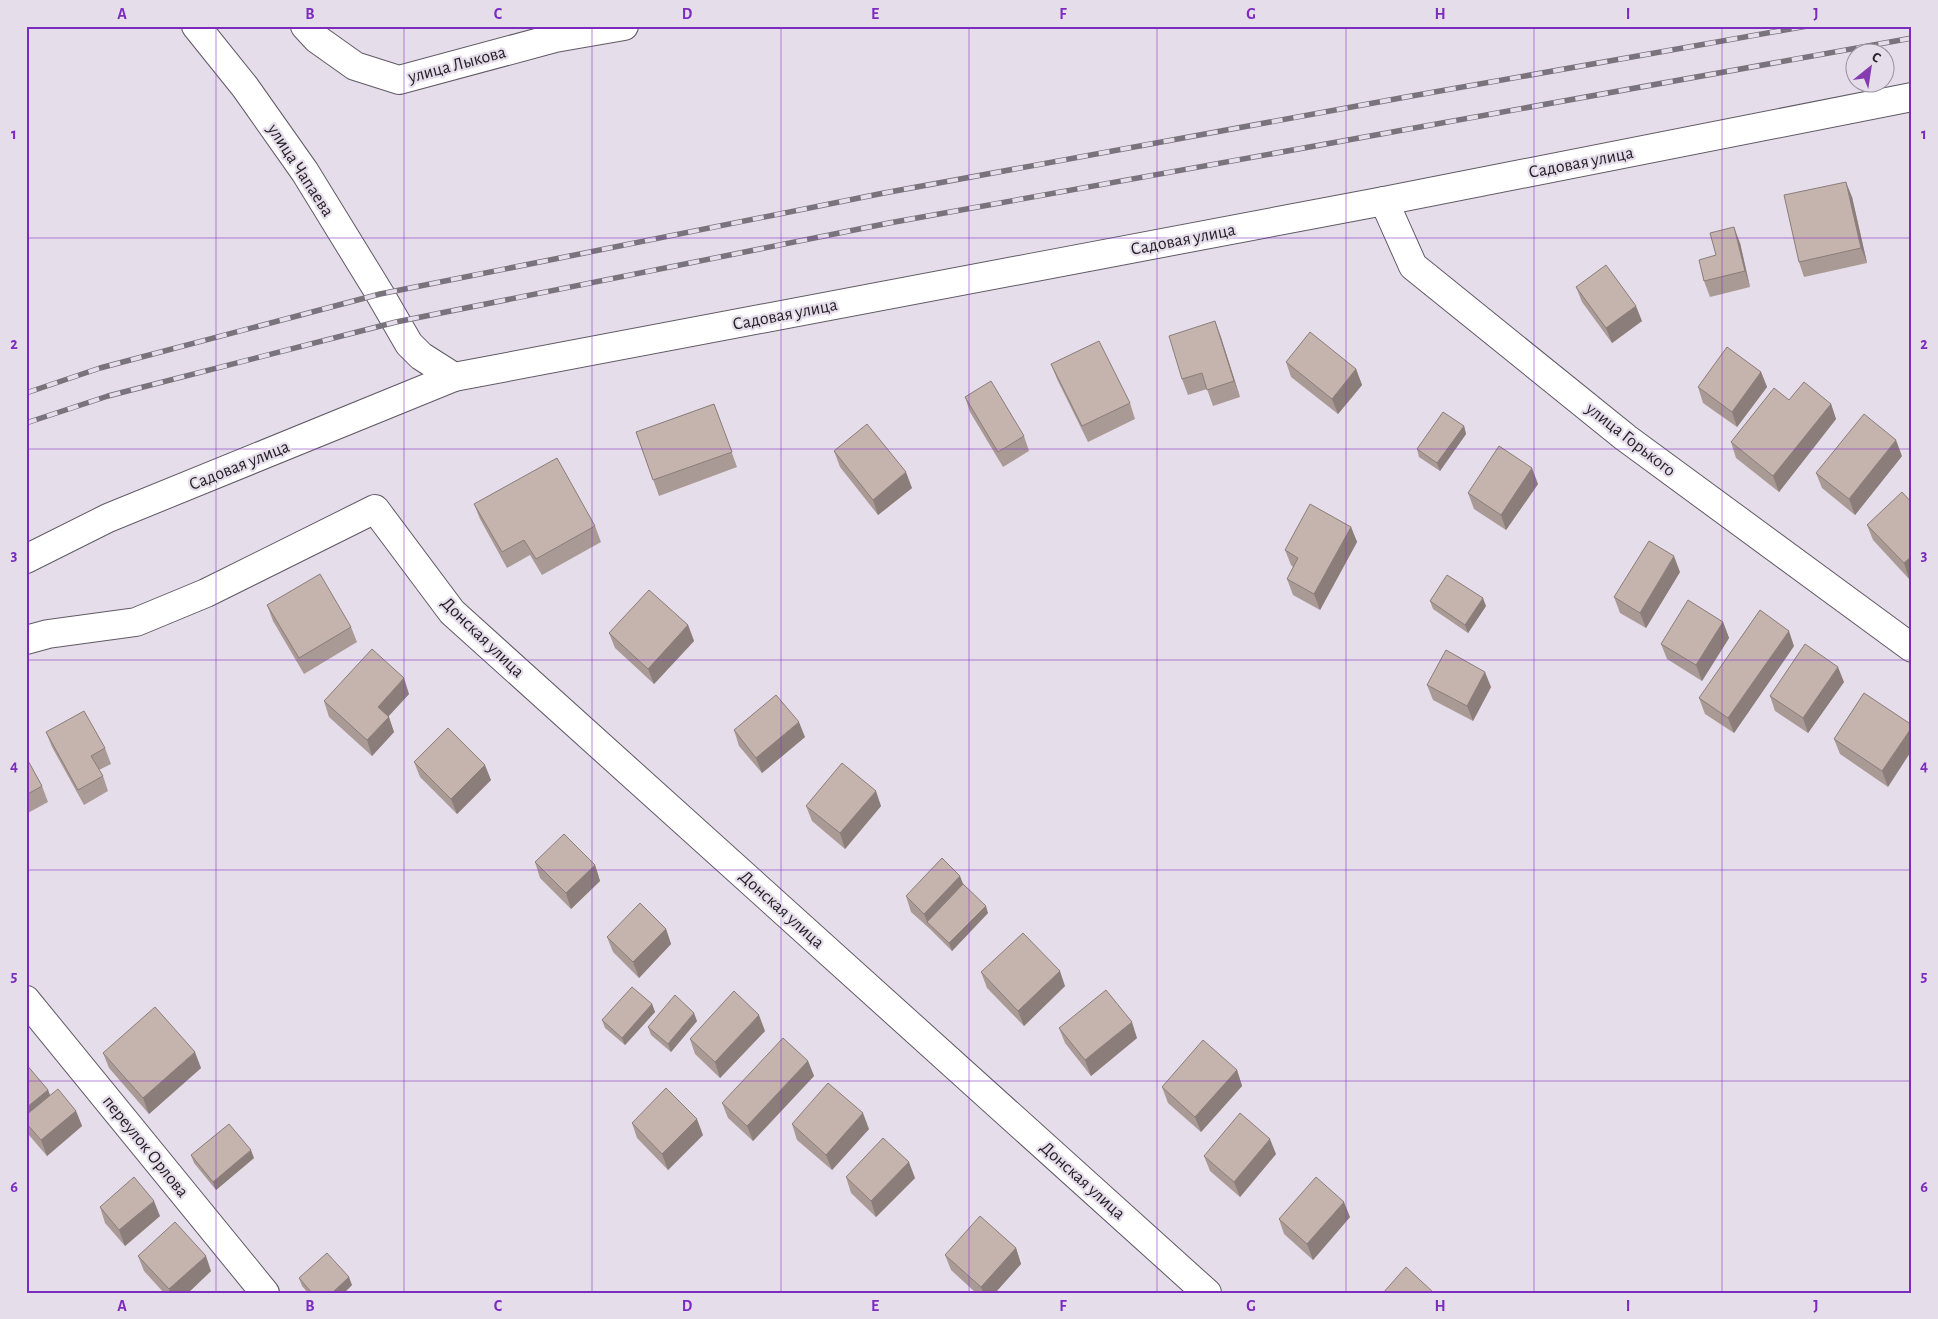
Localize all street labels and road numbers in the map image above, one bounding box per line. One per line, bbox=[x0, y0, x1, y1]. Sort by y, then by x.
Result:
street label: улица Лыкова bbox=[405, 43, 508, 87]
street label: улица Чапаева bbox=[263, 120, 337, 220]
street label: Садовая улица bbox=[1527, 144, 1635, 182]
street label: Садовая улица bbox=[1129, 221, 1237, 259]
street label: Садовая улица bbox=[731, 296, 839, 334]
street label: улица Горького bbox=[1581, 399, 1679, 480]
street label: Садовая улица bbox=[187, 438, 292, 494]
street label: Донская улица bbox=[438, 594, 527, 681]
street label: Донская улица bbox=[736, 867, 827, 952]
street label: переулок Орлова bbox=[99, 1092, 192, 1201]
street label: Донская улица bbox=[1037, 1138, 1128, 1223]

